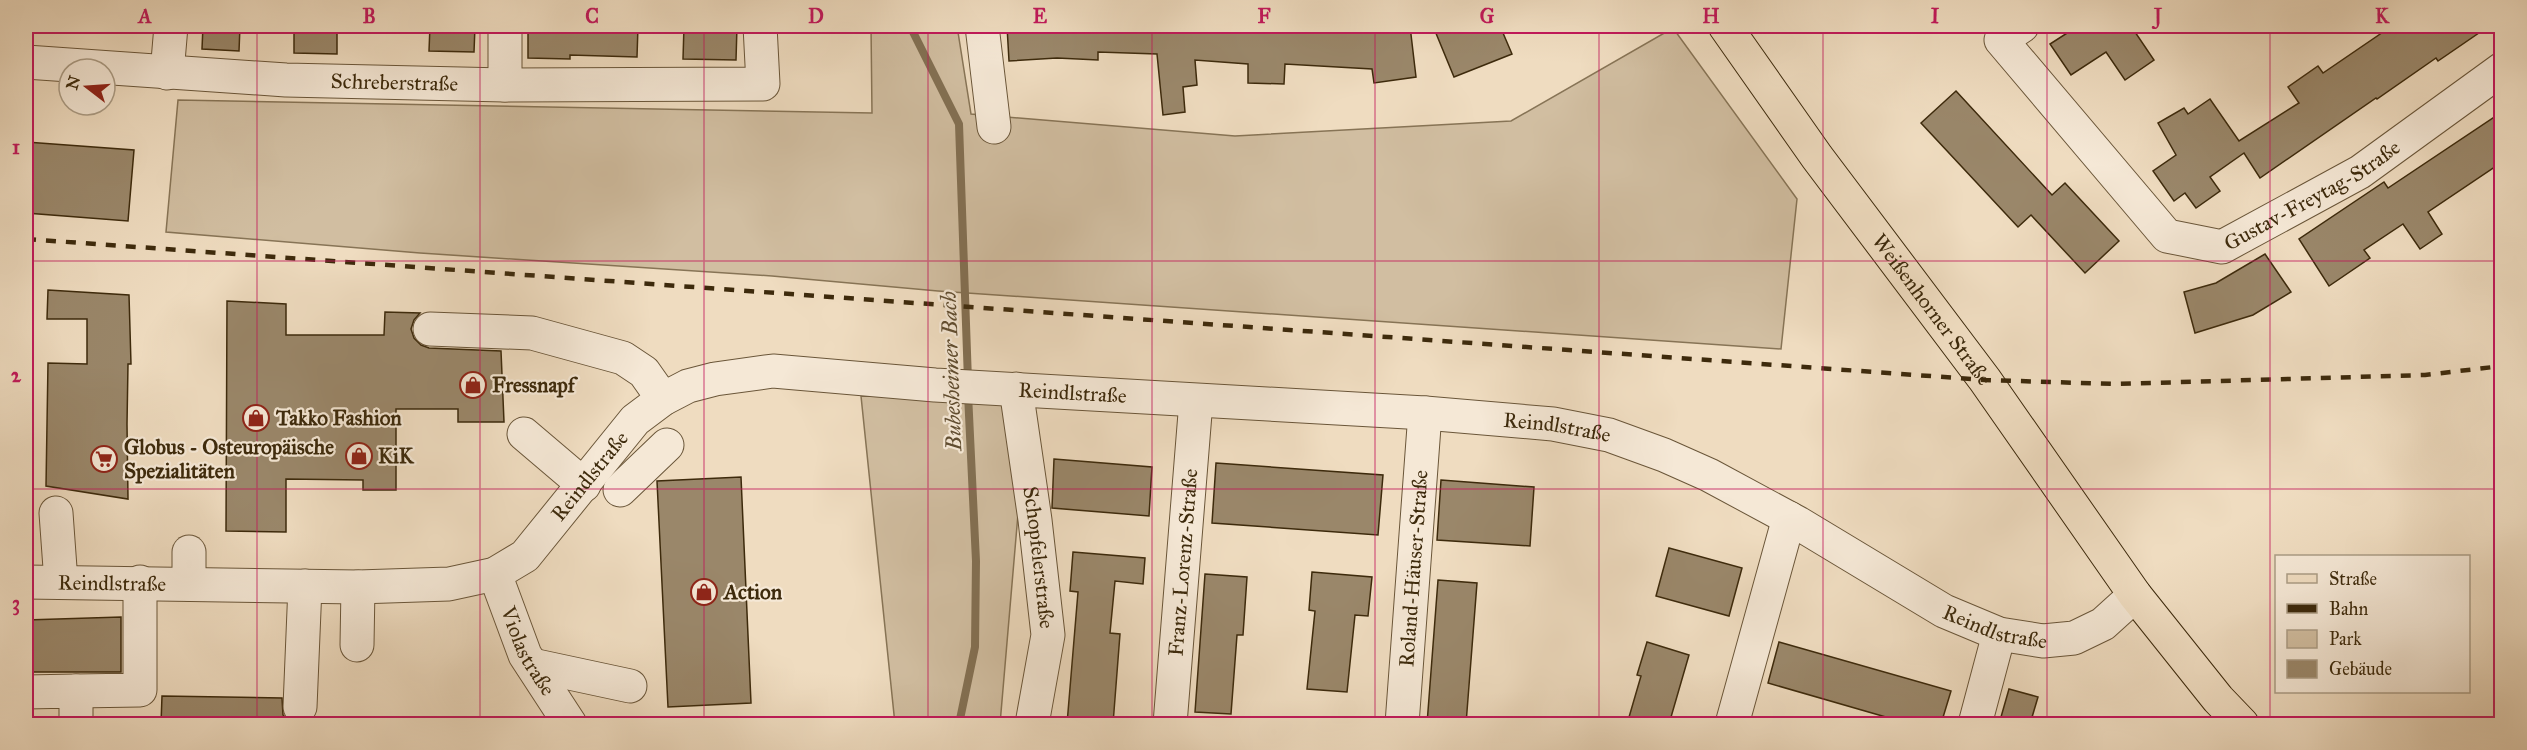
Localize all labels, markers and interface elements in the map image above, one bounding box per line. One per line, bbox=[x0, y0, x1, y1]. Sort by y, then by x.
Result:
text: A bbox=[136, 4, 152, 28]
text: B bbox=[362, 4, 376, 28]
text: C bbox=[585, 4, 599, 28]
text: D bbox=[808, 4, 824, 28]
text: E bbox=[1033, 4, 1048, 28]
text: F bbox=[1257, 4, 1271, 28]
text: G bbox=[1480, 4, 1495, 28]
text: H bbox=[1702, 4, 1720, 28]
text: I bbox=[1931, 4, 1940, 28]
text: J bbox=[2151, 4, 2163, 30]
text: K bbox=[2375, 4, 2390, 28]
north arrow bbox=[57, 57, 117, 117]
street label: Schreberstraße bbox=[330, 68, 459, 97]
text: N bbox=[62, 73, 84, 92]
street label: Gustav-Freytag-Straße bbox=[2219, 134, 2405, 256]
text: 1 bbox=[12, 135, 20, 159]
street label: Weißenhorner Straße bbox=[1866, 228, 1998, 391]
water label: Bubesheimer Bach bbox=[935, 291, 967, 452]
text: 2 bbox=[11, 363, 22, 387]
shop icon: Fressnapf bbox=[458, 370, 488, 400]
place label: Fressnapf bbox=[492, 372, 579, 398]
street label: Reindlstraße bbox=[1018, 377, 1128, 409]
shop icon: Takko Fashion bbox=[241, 403, 271, 433]
place label: Takko Fashion bbox=[275, 405, 402, 431]
street label: Reindlstraße bbox=[1502, 407, 1613, 448]
street label: Reindlstraße bbox=[546, 426, 634, 526]
place label: Globus - Osteuropäische Spezialitäten bbox=[124, 434, 334, 484]
shop icon: KiK bbox=[344, 441, 374, 471]
place label: KiK bbox=[378, 443, 415, 469]
supermarket icon: Globus - Osteuropäische Spezialitäten bbox=[89, 444, 119, 474]
street label: Franz-Lorenz-Straße bbox=[1162, 468, 1204, 657]
street label: Roland-Häuser-Straße bbox=[1393, 469, 1434, 668]
street label: Schopfelerstraße bbox=[1017, 485, 1060, 630]
legend bbox=[2275, 555, 2470, 693]
text: Straße bbox=[2329, 568, 2377, 590]
street label: Reindlstraße bbox=[58, 569, 167, 597]
shop icon: Action bbox=[689, 577, 719, 607]
place label: Action bbox=[722, 579, 783, 605]
text: 3 bbox=[12, 591, 20, 616]
text: Bahn bbox=[2329, 598, 2369, 620]
street label: Reindlstraße bbox=[1939, 599, 2049, 655]
street label: Violastraße bbox=[495, 602, 561, 701]
text: Park bbox=[2329, 628, 2362, 650]
text: Gebäude bbox=[2329, 658, 2392, 680]

